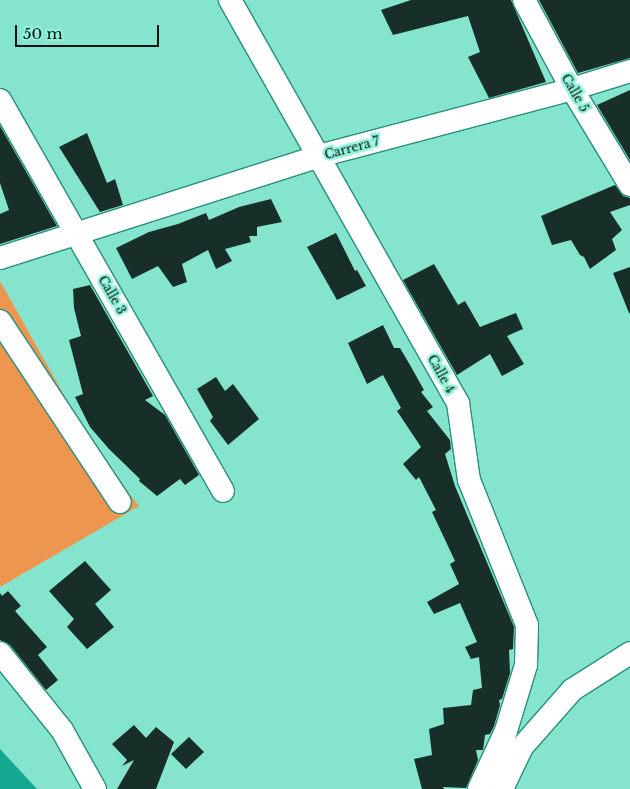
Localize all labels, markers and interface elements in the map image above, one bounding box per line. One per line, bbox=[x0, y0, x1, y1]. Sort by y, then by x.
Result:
scale bar bbox=[18, 15, 161, 47]
text: 50 m bbox=[23, 24, 63, 43]
street label: Calle 5 bbox=[558, 72, 592, 114]
street label: Carrera 7 bbox=[323, 134, 381, 162]
street label: Calle 3 bbox=[95, 273, 129, 317]
street label: Calle 4 bbox=[425, 352, 457, 396]

